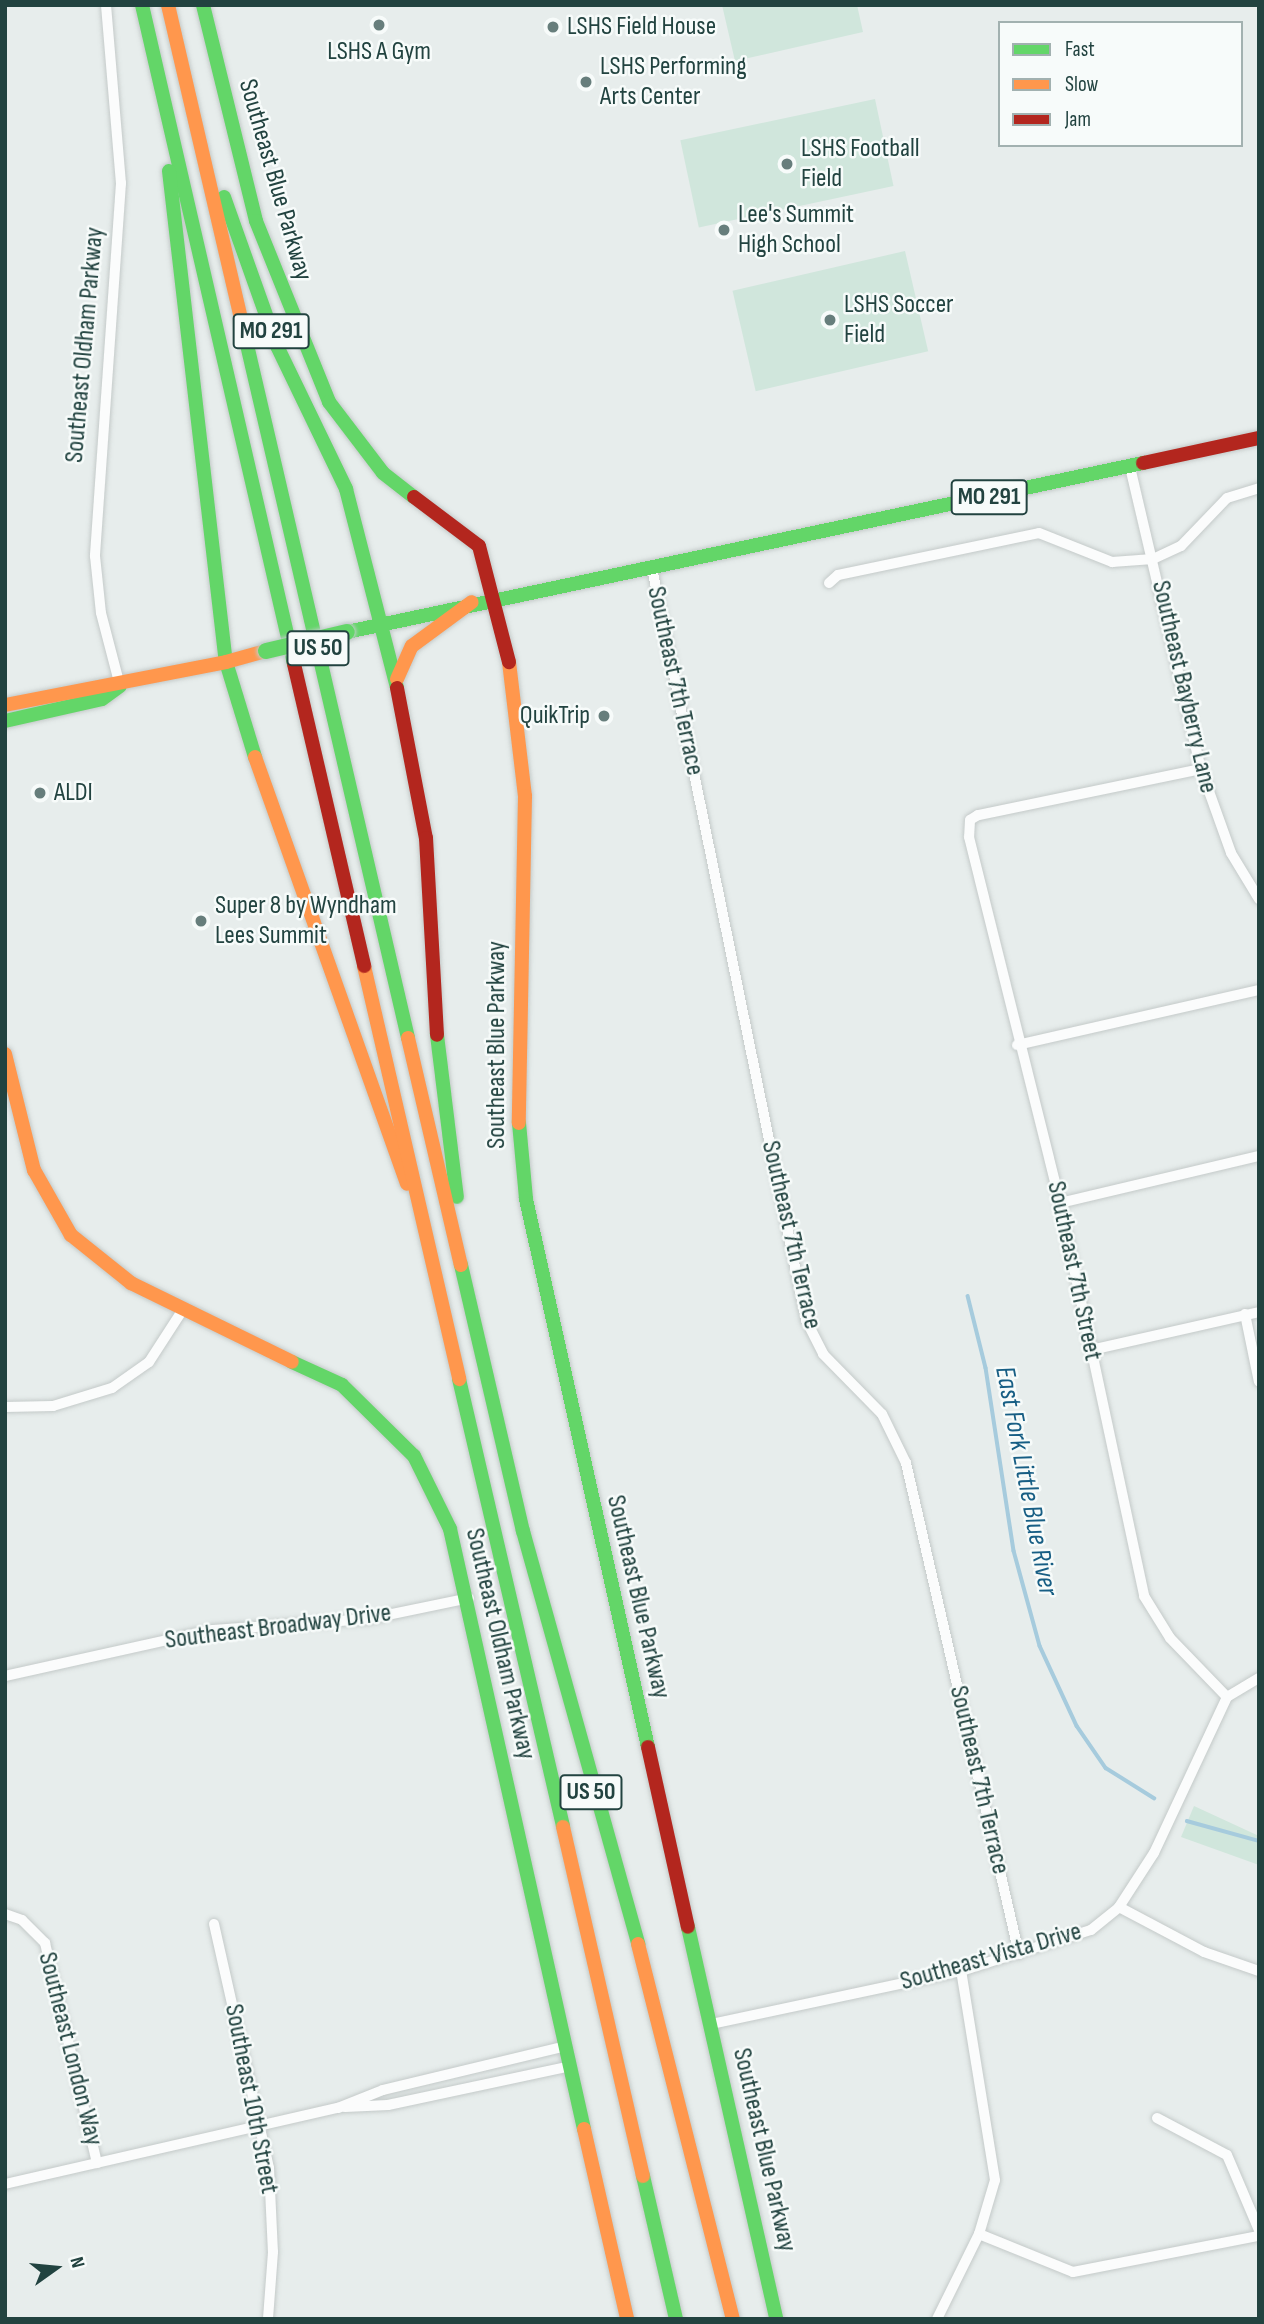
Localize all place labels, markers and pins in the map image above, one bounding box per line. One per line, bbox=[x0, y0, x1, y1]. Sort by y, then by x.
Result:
place label: LSHS Field House bbox=[567, 11, 716, 43]
marker: LSHS A Gym bbox=[371, 17, 387, 33]
marker: LSHS Field House bbox=[545, 19, 561, 35]
place label: LSHS A Gym bbox=[327, 36, 431, 68]
place label: LSHS Performing Arts Center bbox=[600, 51, 747, 112]
marker: LSHS Performing Arts Center bbox=[578, 74, 594, 90]
place label: LSHS Football Field bbox=[801, 133, 920, 194]
marker: LSHS Football Field bbox=[779, 156, 795, 172]
place label: Lee's Summit High School bbox=[738, 199, 854, 260]
marker: Lee's Summit High School bbox=[716, 222, 732, 238]
place label: LSHS Soccer Field bbox=[844, 289, 954, 350]
marker: LSHS Soccer Field bbox=[822, 312, 838, 328]
place label: QuikTrip bbox=[520, 700, 590, 732]
marker: QuikTrip bbox=[596, 708, 612, 724]
place label: ALDI bbox=[54, 777, 93, 809]
marker: ALDI bbox=[32, 785, 48, 801]
place label: Super 8 by Wyndham Lees Summit bbox=[215, 890, 397, 951]
marker: Super 8 by Wyndham Lees Summit bbox=[193, 913, 209, 929]

